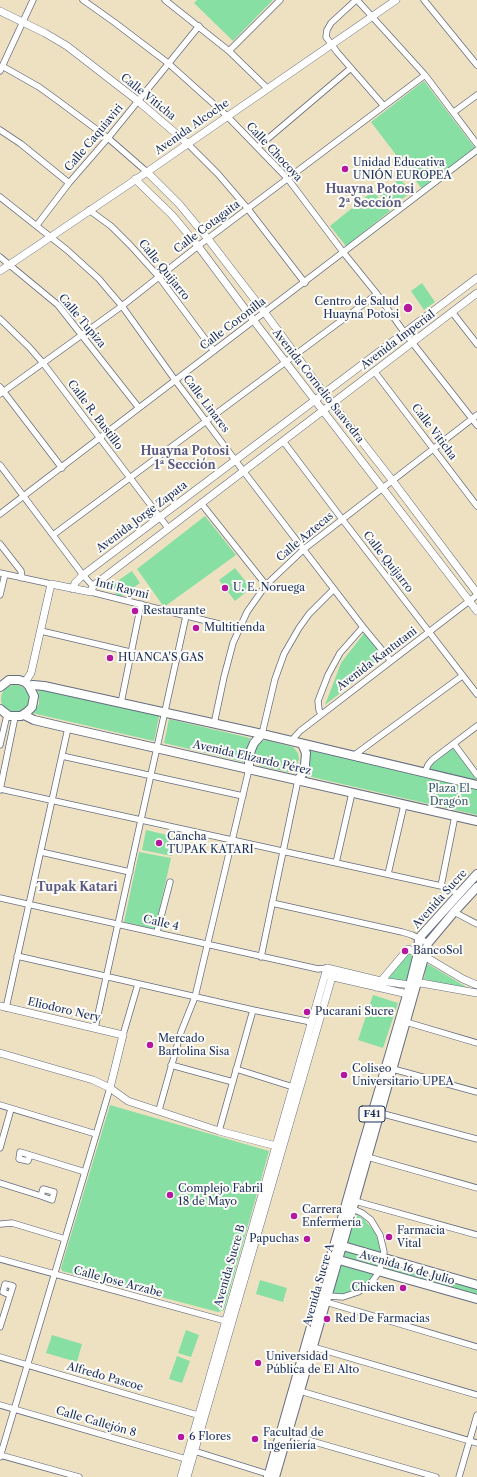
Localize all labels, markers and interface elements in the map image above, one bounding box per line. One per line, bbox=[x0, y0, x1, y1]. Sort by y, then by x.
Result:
street label: Calle Viticha bbox=[118, 71, 178, 123]
street label: Avenida Alcoche bbox=[152, 96, 232, 158]
street label: Calle Caquiaviri bbox=[62, 102, 126, 174]
street label: Calle Chocoya bbox=[243, 120, 305, 184]
place label: Unidad Educativa UNIÓN EUROPEA bbox=[353, 156, 452, 182]
marker: Unidad Educativa UNIÓN EUROPEA bbox=[340, 164, 350, 174]
district label: Huayna Potosi 2ª Sección bbox=[326, 183, 414, 211]
street label: Calle Cotagaita bbox=[171, 198, 243, 256]
street label: Calle Quijarro bbox=[136, 237, 192, 303]
street label: Calle Tupiza bbox=[56, 291, 108, 351]
street label: Calle Coronilla bbox=[198, 295, 268, 353]
place label: Centro de Salud Huayna Potosi bbox=[315, 295, 399, 321]
marker: Centro de Salud Huayna Potosi bbox=[402, 302, 414, 314]
street label: Avenida Imperial bbox=[358, 308, 438, 372]
street label: Avenida Cornelio Saavedra bbox=[269, 326, 367, 446]
street label: Calle Linares bbox=[180, 373, 232, 435]
street label: Calle R. Bustillo bbox=[65, 378, 125, 452]
street label: Calle Viticha bbox=[409, 401, 459, 463]
district label: Huayna Potosi 1ª Sección bbox=[141, 445, 229, 473]
street label: Avenida Jorge Zapata bbox=[94, 479, 190, 555]
street label: Calle Aztecas bbox=[274, 509, 336, 565]
street label: Calle Quijarro bbox=[360, 529, 416, 595]
street label: Inti Raymi bbox=[94, 576, 150, 602]
place label: U. E. Noruega bbox=[233, 581, 305, 595]
marker: U. E. Noruega bbox=[220, 583, 230, 593]
place label: Restaurante bbox=[143, 604, 206, 618]
marker: Restaurante bbox=[130, 606, 140, 616]
place label: Multitienda bbox=[204, 621, 265, 635]
marker: Multitienda bbox=[191, 623, 201, 633]
street label: Avenida Kantutani bbox=[334, 625, 420, 693]
place label: HUANCA'S GAS bbox=[118, 651, 204, 665]
marker: HUANCA'S GAS bbox=[105, 653, 115, 663]
street label: Avenida Elizardo Pérez bbox=[192, 738, 312, 778]
park label: Plaza El Dragón bbox=[428, 782, 470, 808]
place label: Cancha TUPAK KATARI bbox=[167, 830, 254, 856]
marker: Cancha TUPAK KATARI bbox=[154, 838, 164, 848]
street label: Avenida Sucre bbox=[410, 867, 470, 931]
district label: Tupak Katari bbox=[36, 881, 118, 895]
street label: Calle 4 bbox=[142, 912, 180, 934]
place label: BancoSol bbox=[413, 944, 462, 958]
marker: BancoSol bbox=[400, 946, 410, 956]
street label: Eliodoro Nery bbox=[26, 995, 102, 1025]
place label: Pucarani Sucre bbox=[315, 1005, 394, 1019]
marker: Pucarani Sucre bbox=[302, 1007, 312, 1017]
place label: Mercado Bartolina Sisa bbox=[158, 1032, 230, 1058]
marker: Mercado Bartolina Sisa bbox=[145, 1040, 155, 1050]
place label: Coliseo Universitario UPEA bbox=[352, 1062, 454, 1088]
marker: Coliseo Universitario UPEA bbox=[339, 1070, 349, 1080]
road number: F41 bbox=[359, 1106, 385, 1122]
place label: Complejo Fabril 18 de Mayo bbox=[178, 1182, 263, 1208]
marker: Complejo Fabril 18 de Mayo bbox=[165, 1190, 175, 1200]
place label: Carrera Enfermería bbox=[302, 1203, 361, 1229]
marker: Carrera Enfermería bbox=[289, 1211, 299, 1221]
street label: Avenida Sucre B bbox=[212, 1223, 248, 1309]
place label: Farmacia Vital bbox=[397, 1224, 445, 1250]
place label: Papuchas bbox=[249, 1232, 299, 1246]
marker: Farmacia Vital bbox=[384, 1232, 394, 1242]
marker: Papuchas bbox=[302, 1234, 312, 1244]
street label: Avenida Sucre A bbox=[301, 1242, 337, 1328]
street label: Avenida 16 de Julio bbox=[358, 1248, 456, 1288]
street label: Calle Jose Arzabe bbox=[72, 1264, 164, 1300]
place label: Chicken bbox=[352, 1281, 395, 1295]
marker: Chicken bbox=[398, 1283, 408, 1293]
place label: Red De Farmacias bbox=[335, 1312, 430, 1326]
marker: Red De Farmacias bbox=[322, 1314, 332, 1324]
place label: Universidad Pública de El Alto bbox=[266, 1350, 359, 1376]
marker: Universidad Pública de El Alto bbox=[253, 1358, 263, 1368]
street label: Alfredo Pascoe bbox=[65, 1360, 145, 1394]
street label: Calle Callejón 8 bbox=[54, 1404, 138, 1440]
place label: Facultad de Ingeniería bbox=[263, 1426, 324, 1452]
place label: 6 Flores bbox=[189, 1430, 231, 1444]
marker: 6 Flores bbox=[176, 1432, 186, 1442]
marker: Facultad de Ingeniería bbox=[250, 1434, 260, 1444]

